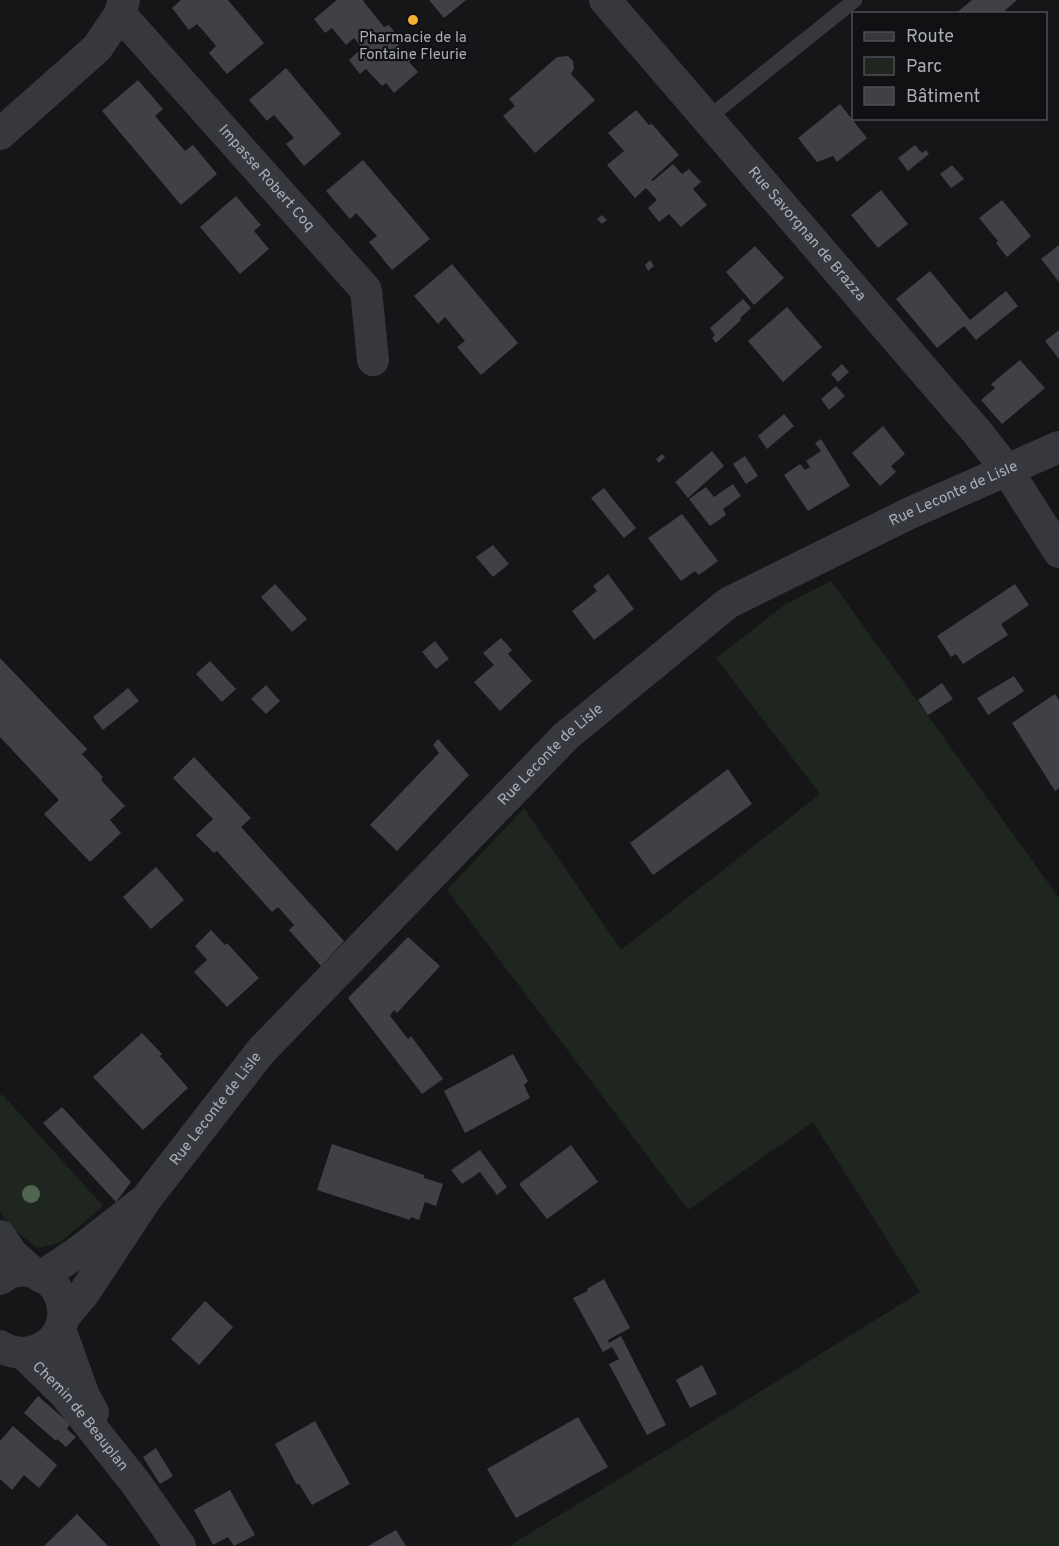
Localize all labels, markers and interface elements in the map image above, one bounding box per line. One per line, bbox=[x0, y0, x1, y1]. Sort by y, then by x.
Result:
legend bbox=[852, 12, 1047, 120]
marker: Pharmacie de la Fontaine Fleurie bbox=[406, 13, 420, 27]
text: Route bbox=[906, 26, 954, 49]
place label: Pharmacie de la Fontaine Fleurie bbox=[359, 29, 467, 65]
text: Parc bbox=[906, 56, 942, 79]
text: Bâtiment bbox=[906, 86, 980, 109]
street label: Impasse Robert Coq bbox=[214, 121, 319, 235]
street label: Rue Savorgnan de Brazza bbox=[743, 163, 870, 305]
street label: Rue Leconte de Lisle bbox=[886, 457, 1021, 531]
street label: Rue Leconte de Lisle bbox=[494, 700, 607, 810]
street label: Rue Leconte de Lisle bbox=[166, 1048, 266, 1170]
street label: Chemin de Beauplan bbox=[28, 1357, 132, 1475]

